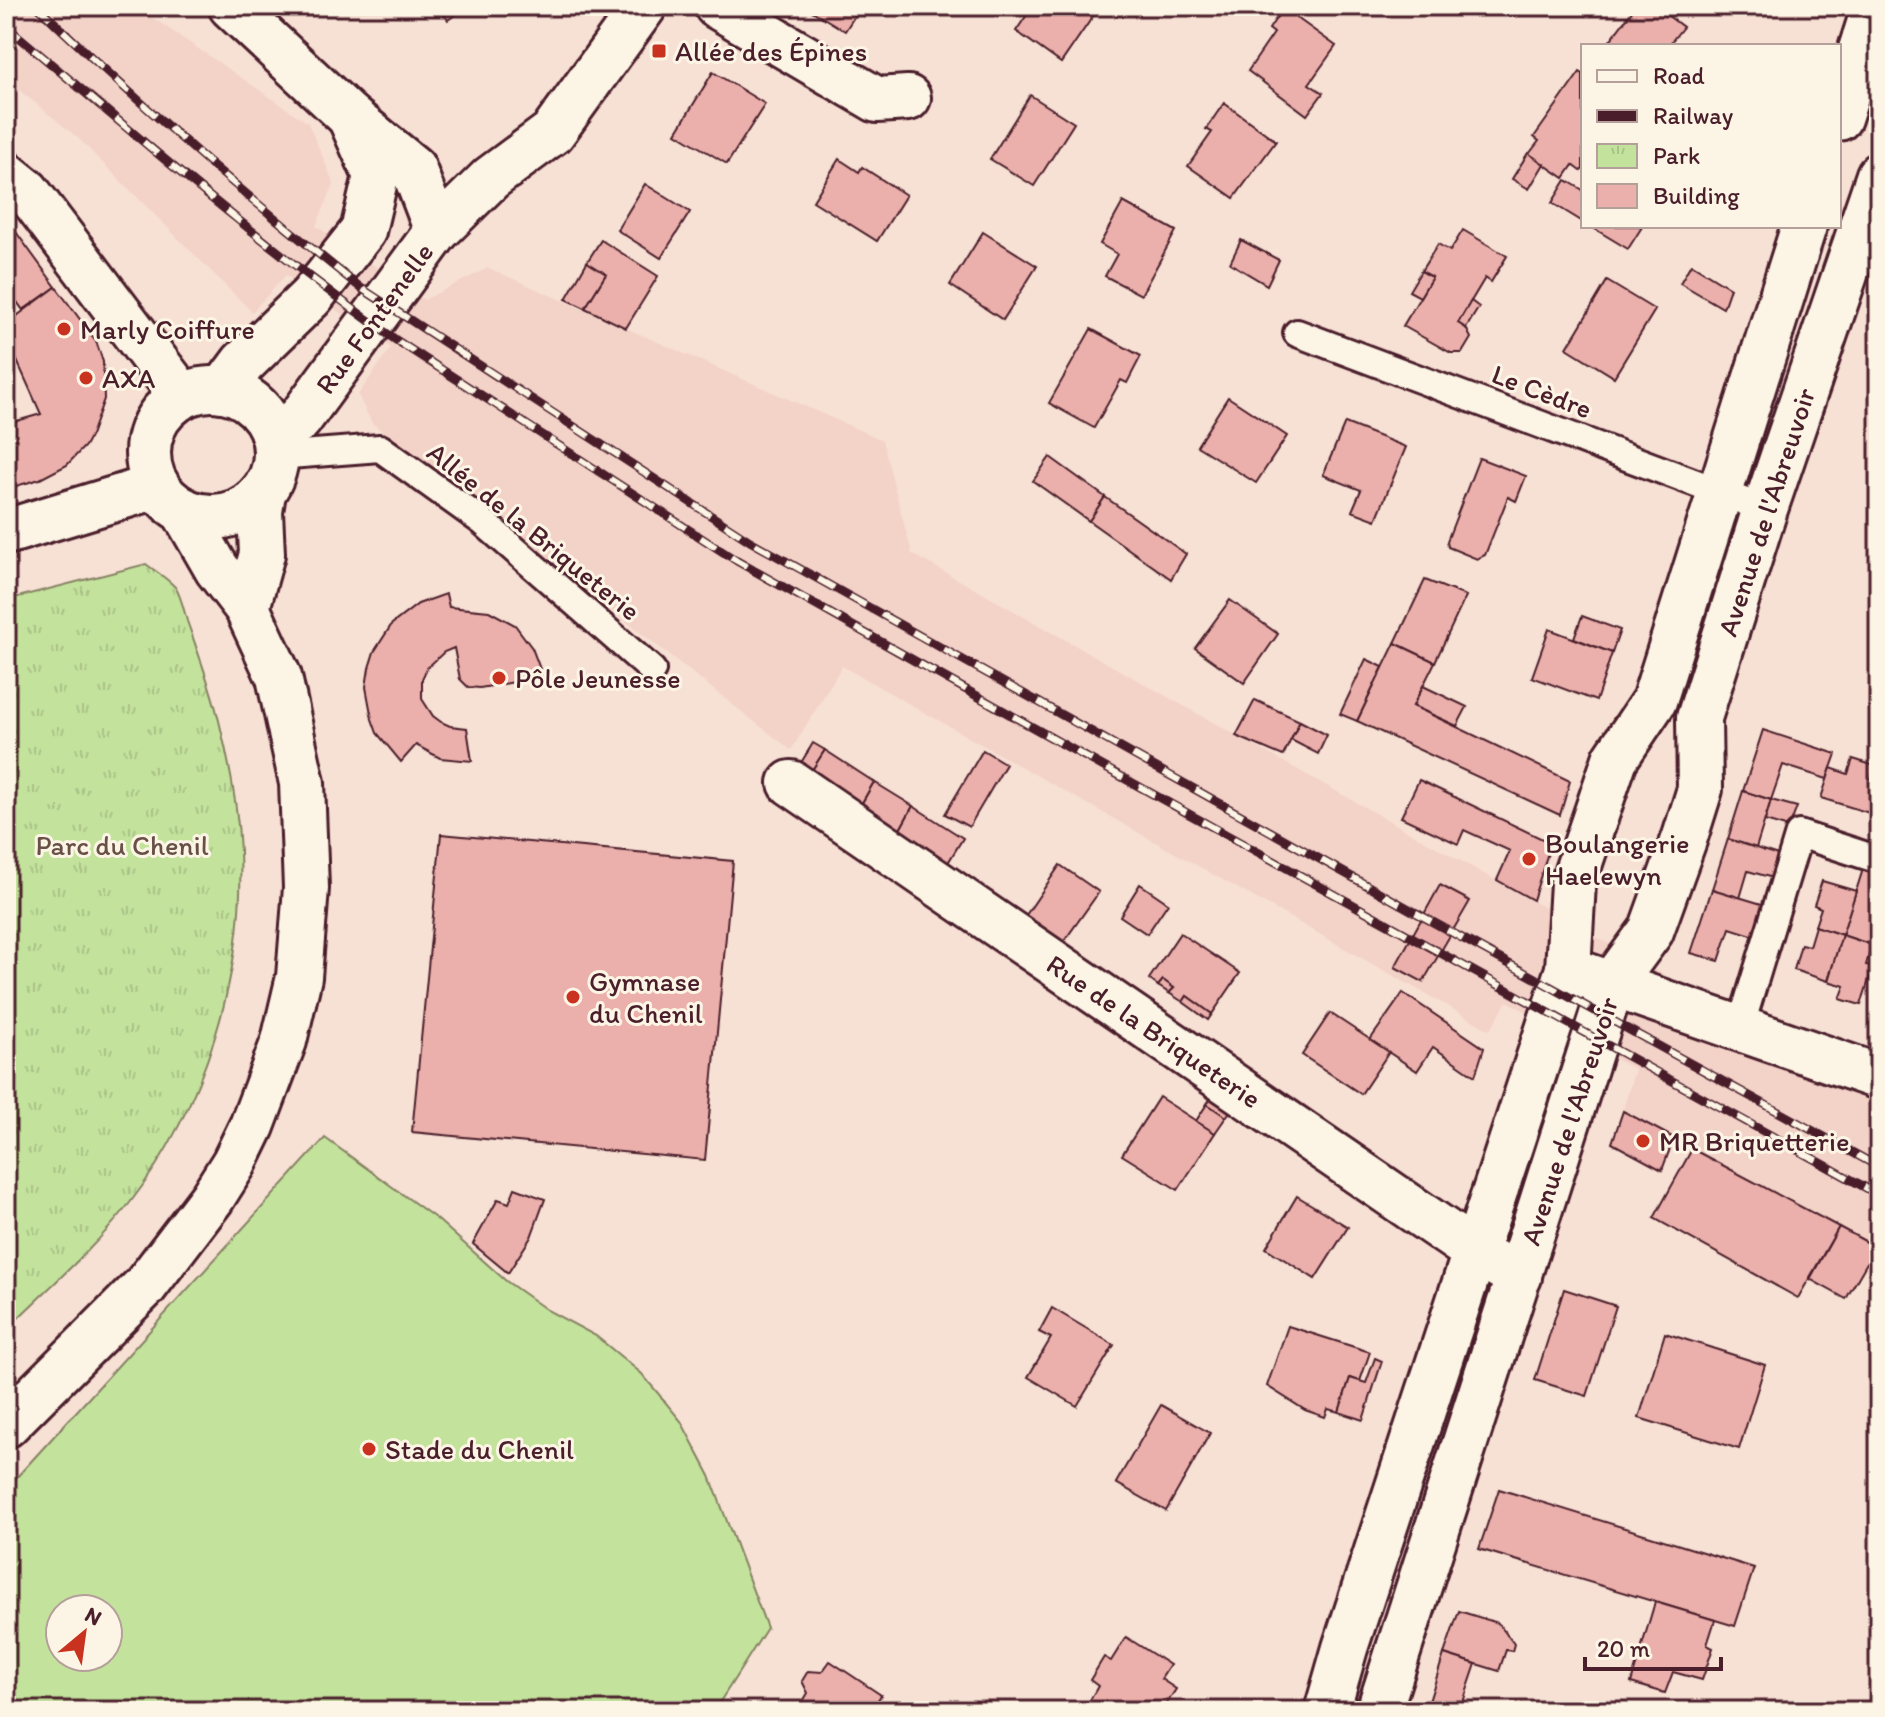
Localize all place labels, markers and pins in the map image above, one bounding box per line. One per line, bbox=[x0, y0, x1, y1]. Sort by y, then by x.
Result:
place label: Allée des Épines bbox=[675, 34, 867, 68]
marker: Allée des Épines bbox=[650, 42, 668, 60]
place label: Marly Coiffure bbox=[80, 312, 255, 346]
marker: Marly Coiffure bbox=[55, 320, 73, 338]
place label: AXA bbox=[102, 361, 156, 395]
marker: AXA bbox=[77, 369, 95, 387]
place label: Pôle Jeunesse bbox=[515, 661, 680, 695]
marker: Pôle Jeunesse bbox=[490, 669, 508, 687]
place label: Boulangerie Haelewyn bbox=[1545, 826, 1690, 892]
marker: Boulangerie Haelewyn bbox=[1520, 850, 1538, 868]
place label: Gymnase du Chenil bbox=[589, 964, 703, 1030]
marker: Gymnase du Chenil bbox=[564, 988, 582, 1006]
place label: MR Briquetterie bbox=[1659, 1124, 1849, 1158]
marker: MR Briquetterie bbox=[1634, 1132, 1652, 1150]
place label: Stade du Chenil bbox=[385, 1432, 574, 1466]
marker: Stade du Chenil bbox=[360, 1440, 378, 1458]

